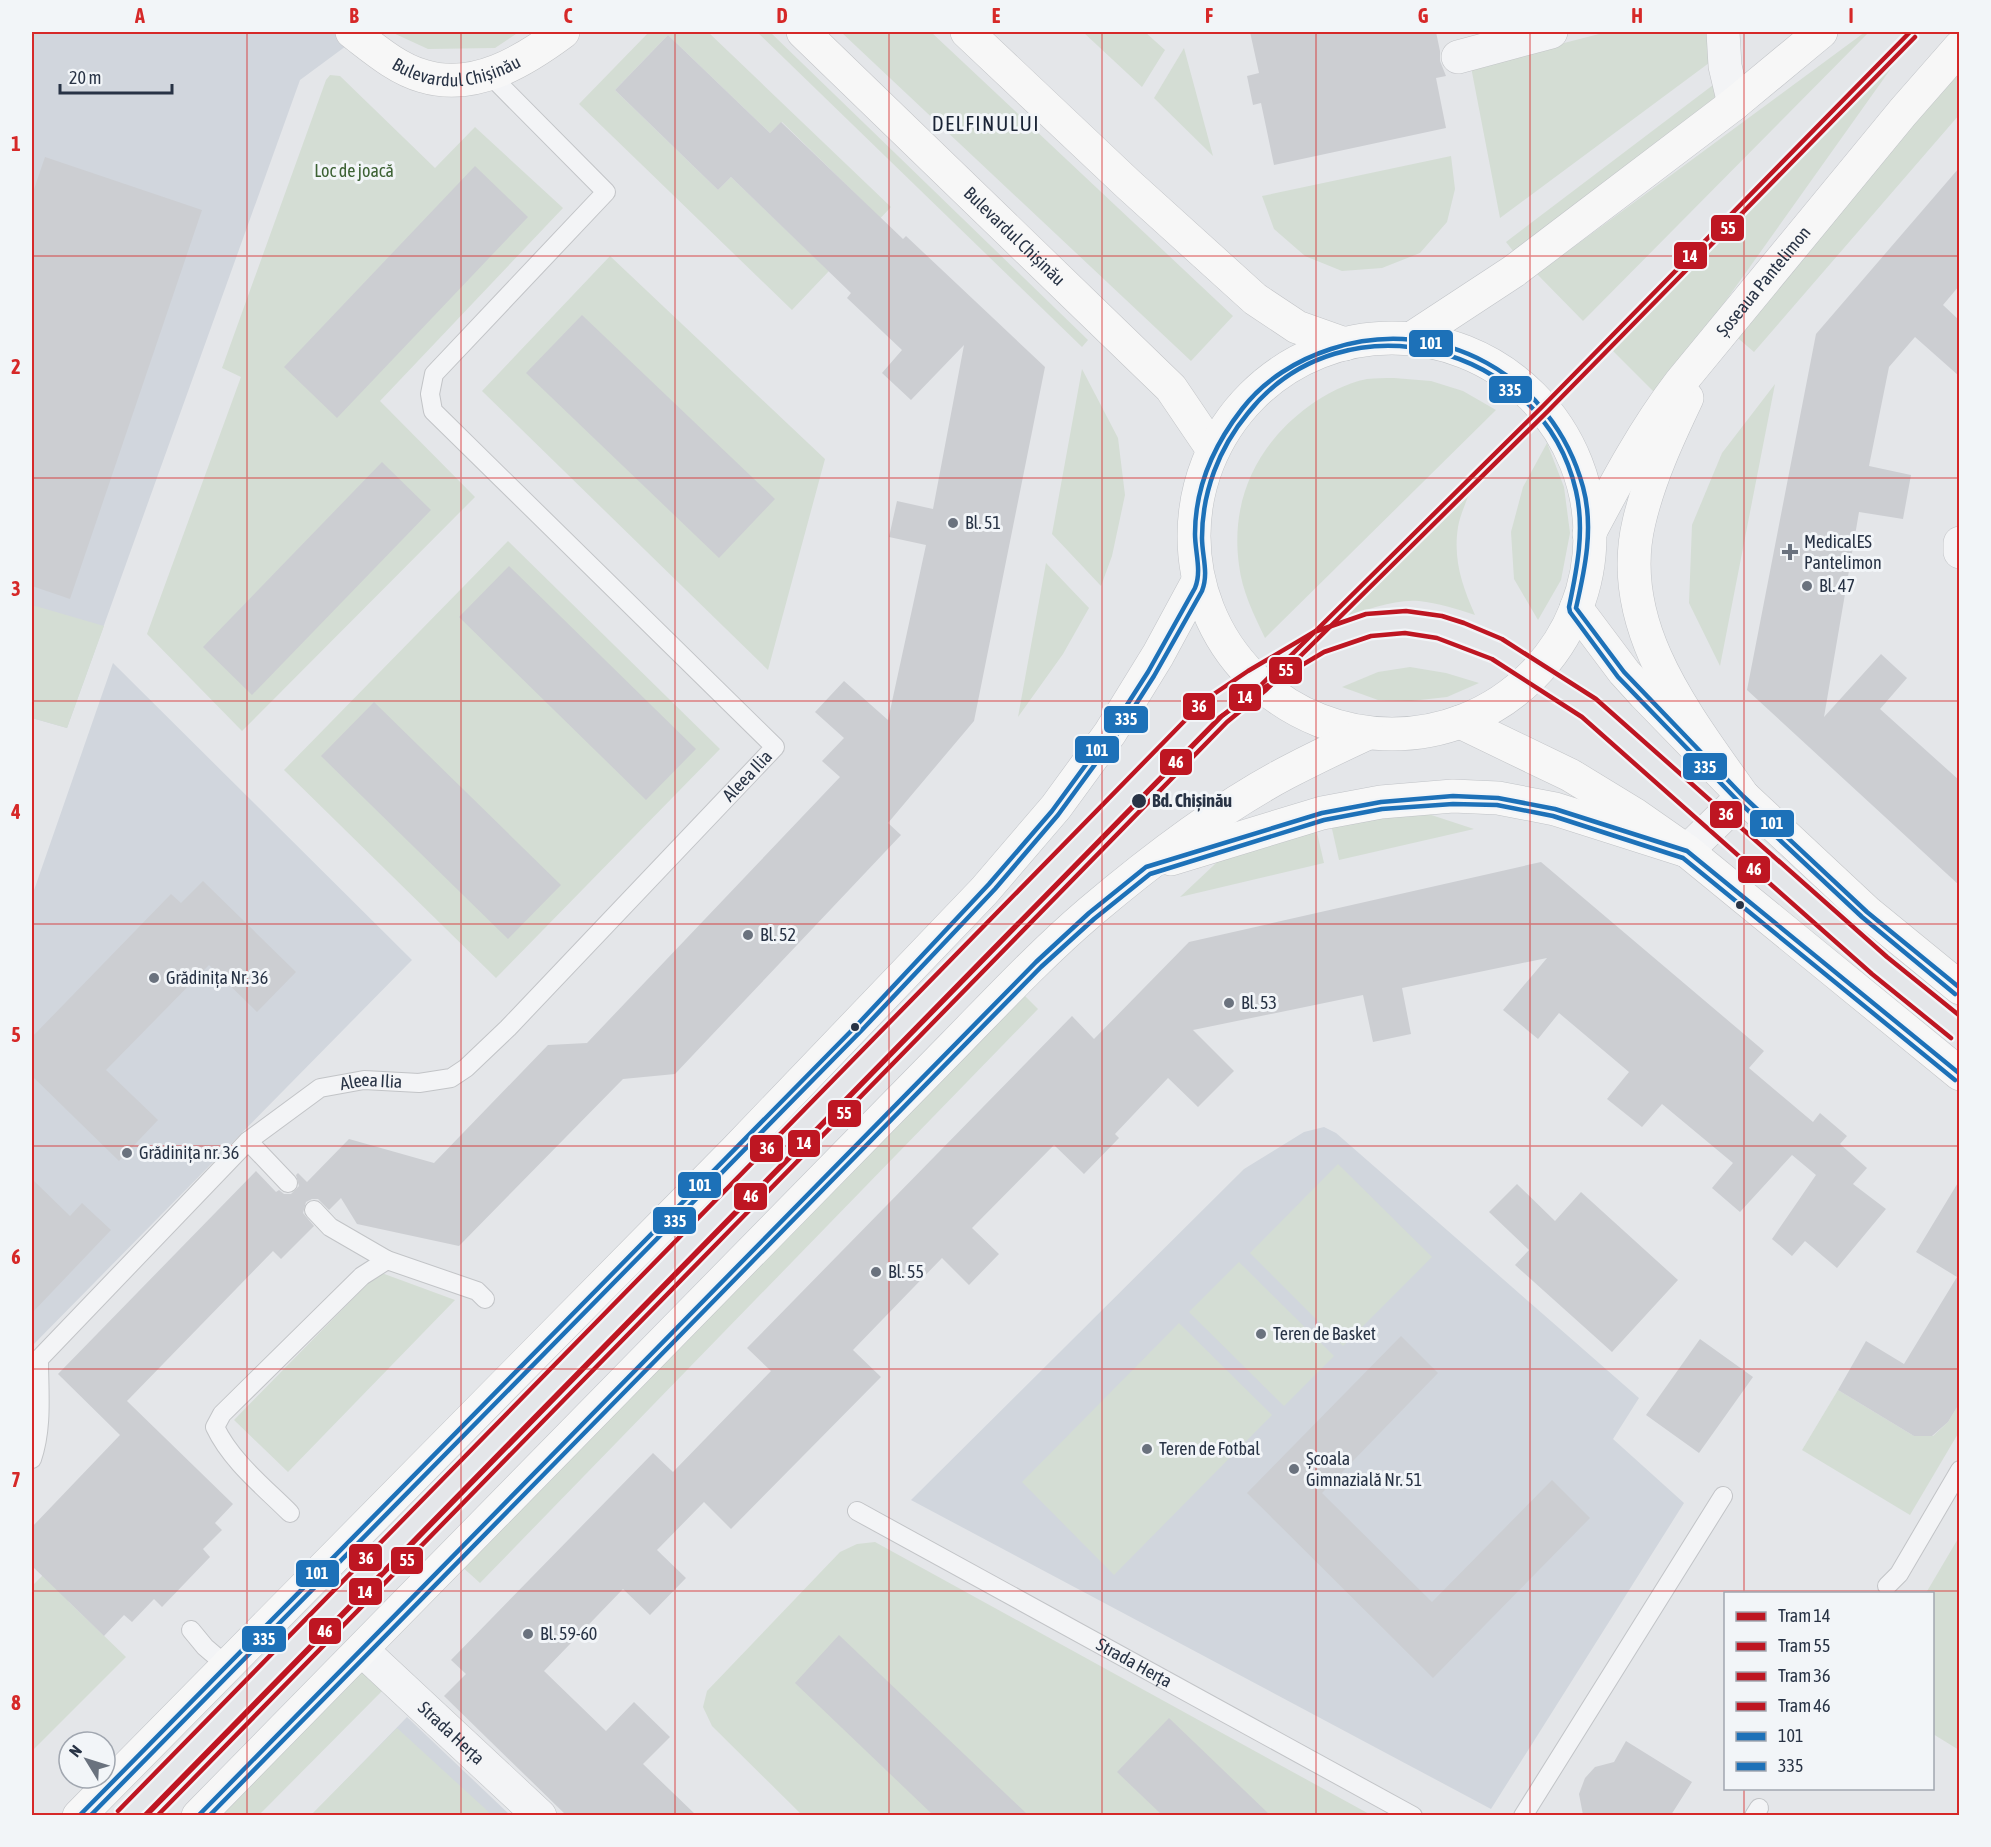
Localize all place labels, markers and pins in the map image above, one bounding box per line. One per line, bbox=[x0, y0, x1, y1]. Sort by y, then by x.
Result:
place label: Bl. 51 bbox=[965, 512, 1001, 533]
marker: Bl. 51 bbox=[946, 516, 960, 530]
place label: MedicalES Pantelimon bbox=[1804, 531, 1882, 573]
marker: MedicalES Pantelimon bbox=[1781, 543, 1799, 561]
place label: Bl. 47 bbox=[1819, 575, 1855, 596]
marker: Bl. 47 bbox=[1800, 579, 1814, 593]
place label: Bd. Chișinău bbox=[1152, 790, 1232, 812]
marker: Bd. Chișinău bbox=[1130, 792, 1148, 810]
unlabelled marker bbox=[1734, 899, 1746, 911]
place label: Bl. 52 bbox=[760, 924, 796, 945]
marker: Bl. 52 bbox=[741, 928, 755, 942]
place label: Grădinița Nr. 36 bbox=[166, 967, 268, 988]
marker: Grădinița Nr. 36 bbox=[147, 971, 161, 985]
place label: Bl. 53 bbox=[1241, 992, 1277, 1013]
marker: Bl. 53 bbox=[1222, 996, 1236, 1010]
unlabelled marker bbox=[849, 1021, 861, 1033]
place label: Grădinița nr. 36 bbox=[139, 1142, 239, 1163]
marker: Grădinița nr. 36 bbox=[120, 1146, 134, 1160]
place label: Bl. 55 bbox=[888, 1261, 924, 1282]
marker: Bl. 55 bbox=[869, 1265, 883, 1279]
place label: Teren de Basket bbox=[1273, 1323, 1376, 1344]
marker: Teren de Basket bbox=[1254, 1327, 1268, 1341]
place label: Teren de Fotbal bbox=[1159, 1438, 1260, 1459]
marker: Teren de Fotbal bbox=[1140, 1442, 1154, 1456]
place label: Școala Gimnazială Nr. 51 bbox=[1306, 1448, 1422, 1490]
marker: Școala Gimnazială Nr. 51 bbox=[1287, 1462, 1301, 1476]
place label: Bl. 59-60 bbox=[540, 1623, 597, 1644]
marker: Bl. 59-60 bbox=[521, 1627, 535, 1641]

